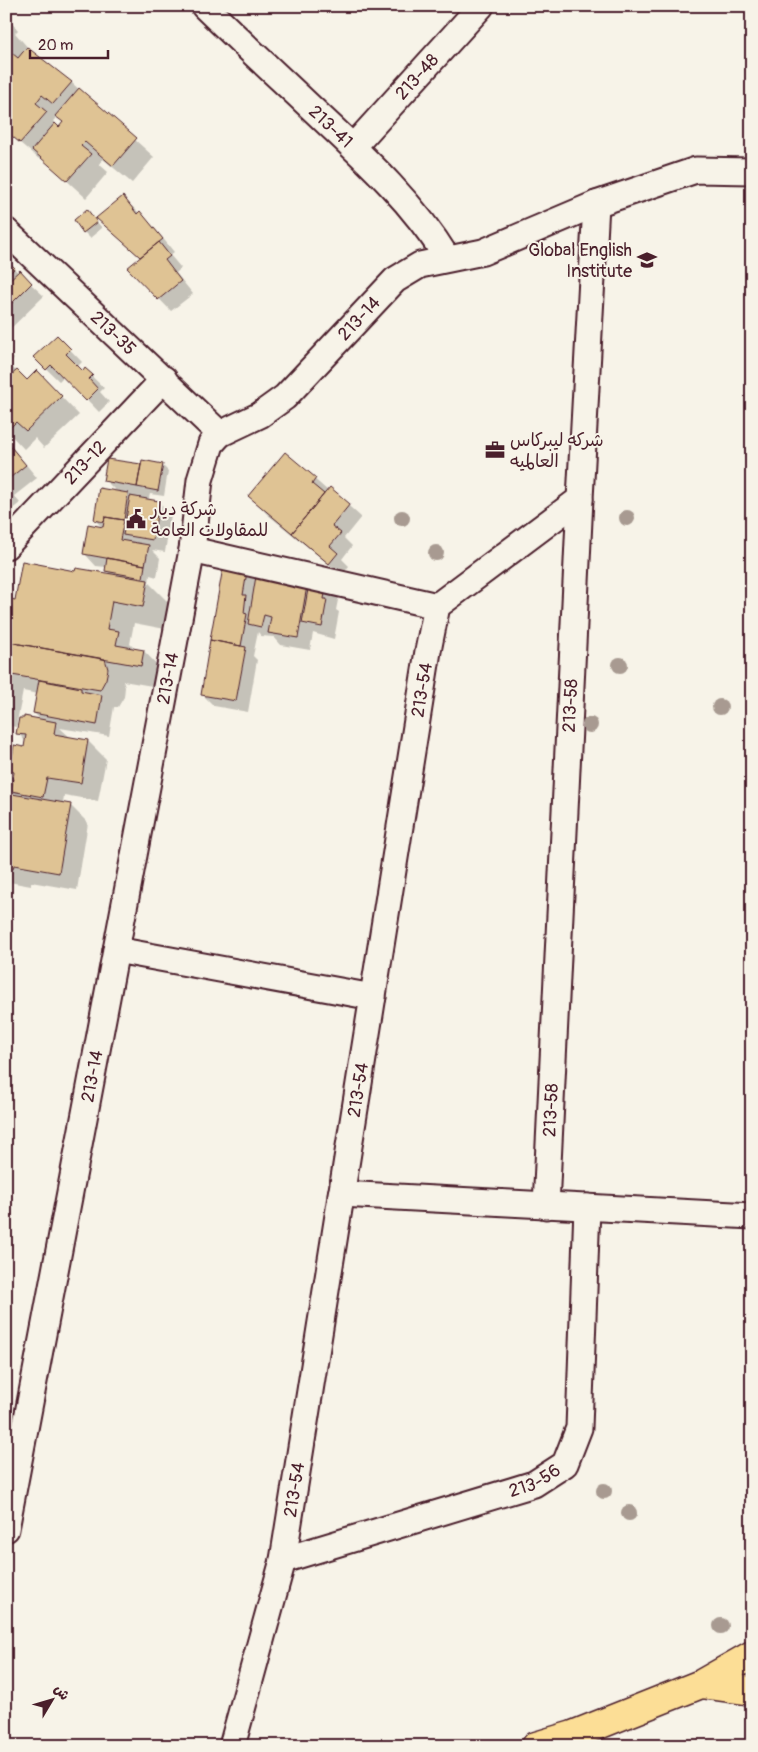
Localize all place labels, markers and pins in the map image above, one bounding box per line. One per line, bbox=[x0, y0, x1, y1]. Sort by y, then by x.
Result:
place label: Global English Institute bbox=[528, 239, 632, 283]
school or university icon: Global English Institute bbox=[636, 249, 658, 271]
place label: شركه ليبركاس العالميه bbox=[510, 429, 604, 473]
office icon: شركه ليبركاس العالميه bbox=[484, 439, 506, 461]
place label: شركة ديار للمقاولات العامة bbox=[149, 498, 268, 542]
public building icon: شركة ديار للمقاولات العامة bbox=[125, 508, 147, 530]

